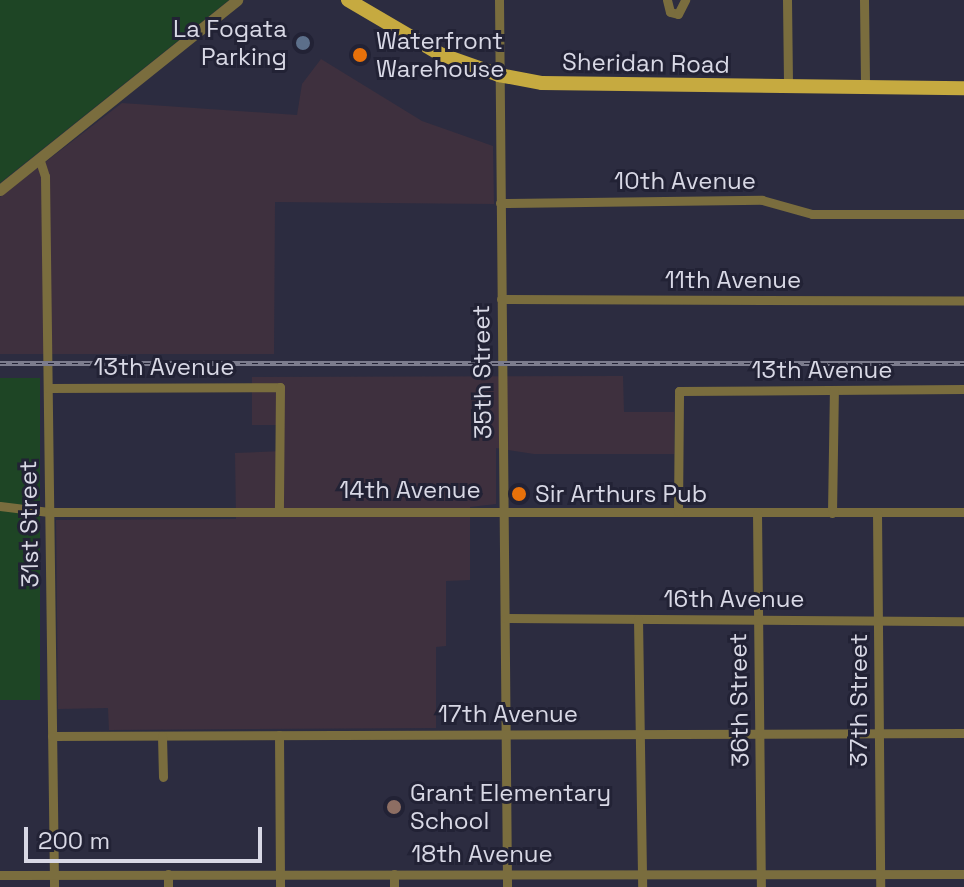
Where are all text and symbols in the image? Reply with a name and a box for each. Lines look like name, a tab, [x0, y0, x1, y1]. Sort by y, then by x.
place label: La Fogata Parking	[173, 15, 287, 71]
place label: Waterfront Warehouse	[376, 27, 504, 83]
marker: La Fogata Parking	[294, 34, 312, 52]
marker: Waterfront Warehouse	[351, 46, 369, 64]
street label: Sheridan Road	[562, 47, 730, 79]
street label: 10th Avenue	[614, 167, 756, 195]
street label: 11th Avenue	[665, 266, 801, 294]
street label: 35th Street	[466, 305, 498, 439]
street label: 13th Avenue	[93, 353, 235, 381]
street label: 13th Avenue	[751, 356, 893, 384]
street label: 31st Street	[13, 460, 45, 588]
street label: 14th Avenue	[339, 476, 481, 504]
place label: Sir Arthurs Pub	[535, 480, 707, 508]
marker: Sir Arthurs Pub	[510, 485, 528, 503]
street label: 16th Avenue	[663, 585, 805, 613]
street label: 36th Street	[723, 633, 755, 767]
street label: 37th Street	[845, 633, 873, 767]
street label: 17th Avenue	[438, 700, 578, 728]
place label: Grant Elementary School	[410, 779, 611, 835]
marker: Grant Elementary School	[385, 798, 403, 816]
scale bar	[28, 811, 266, 861]
text: 200 m	[38, 825, 110, 856]
street label: 18th Avenue	[411, 840, 553, 868]

